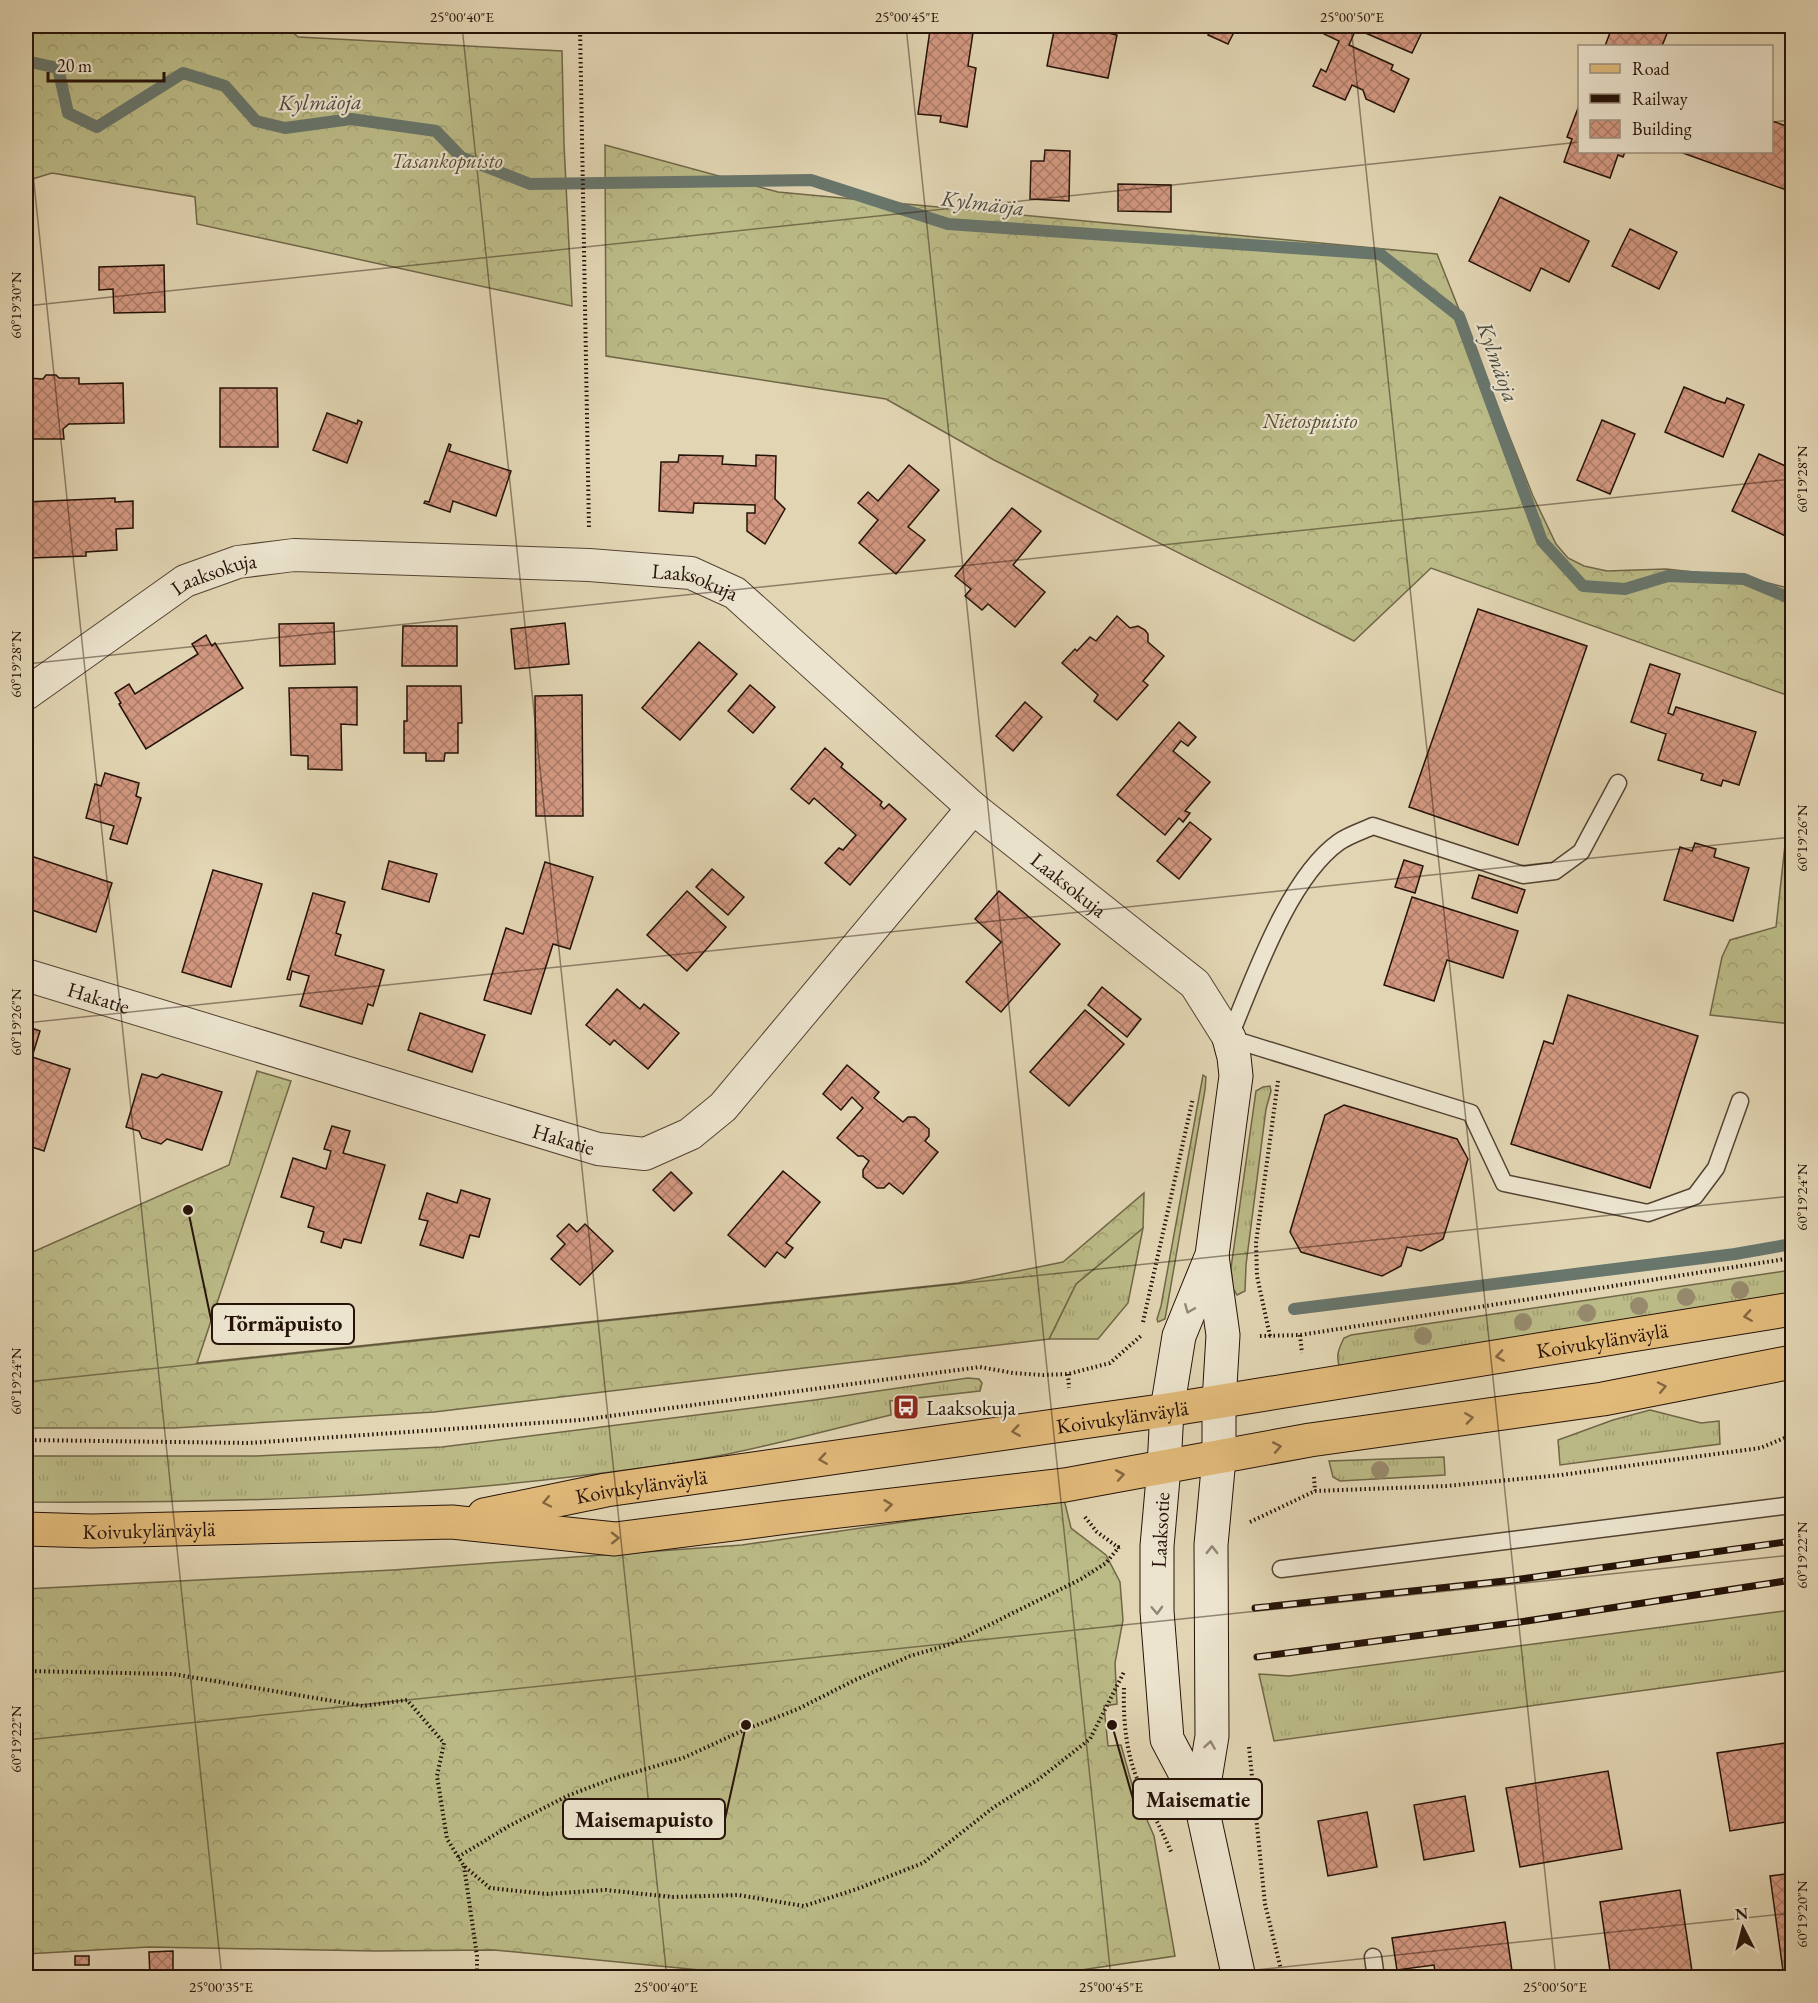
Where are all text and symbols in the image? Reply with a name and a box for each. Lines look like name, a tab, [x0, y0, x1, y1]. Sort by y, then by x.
text: 25°00'40"E	[430, 7, 495, 26]
text: 25°00'45"E	[875, 7, 940, 26]
text: 25°00'50"E	[1320, 7, 1385, 26]
scale bar	[48, 45, 164, 83]
legend	[1578, 45, 1773, 153]
text: 20 m	[57, 54, 92, 77]
text: Road	[1632, 57, 1671, 80]
water label: Kylmäoja	[277, 87, 362, 117]
text: Railway	[1632, 87, 1688, 110]
text: Building	[1632, 117, 1692, 140]
park label: Tasankopuisto	[391, 147, 503, 174]
water label: Kylmäoja	[939, 183, 1026, 222]
text: 60°19'30"N	[6, 271, 25, 339]
water label: Kylmäoja	[1470, 317, 1526, 406]
park label: Nietospuisto	[1261, 407, 1358, 434]
text: 60°19'28"N	[1792, 445, 1811, 513]
street label: Laaksokuja	[165, 546, 259, 601]
street label: Laaksokuja	[651, 556, 743, 607]
text: 60°19'28"N	[6, 630, 25, 698]
text: 60°19'26"N	[1792, 804, 1811, 872]
street label: Laaksokuja	[1026, 846, 1113, 923]
street label: Hakatie	[64, 975, 133, 1019]
text: 60°19'26"N	[6, 988, 25, 1056]
street label: Hakatie	[529, 1116, 598, 1161]
text: 60°19'24"N	[1792, 1163, 1811, 1231]
one-way arrow	[1184, 1302, 1196, 1313]
callout: Törmäpuisto	[212, 1304, 354, 1344]
text: Törmäpuisto	[224, 1309, 342, 1338]
one-way arrow	[1743, 1310, 1752, 1322]
street label: Koivukylänväylä	[1534, 1316, 1671, 1364]
text: 60°19'24"N	[6, 1347, 25, 1415]
one-way arrow	[1496, 1349, 1506, 1362]
one-way arrow	[1657, 1381, 1667, 1394]
bus stop icon: Laaksokuja	[891, 1392, 921, 1422]
street label: Koivukylänväylä	[1055, 1393, 1191, 1439]
place label: Laaksokuja	[926, 1394, 1016, 1421]
one-way arrow	[1465, 1413, 1474, 1425]
one-way arrow	[1011, 1425, 1020, 1437]
one-way arrow	[1271, 1441, 1281, 1454]
one-way arrow	[818, 1452, 827, 1464]
street label: Koivukylänväylä	[573, 1462, 709, 1509]
one-way arrow	[1115, 1469, 1125, 1482]
street label: Laaksotie	[1145, 1491, 1175, 1569]
one-way arrow	[542, 1495, 552, 1508]
one-way arrow	[883, 1499, 892, 1512]
street label: Koivukylänväylä	[82, 1514, 216, 1545]
text: 60°19'22"N	[1792, 1521, 1811, 1589]
one-way arrow	[610, 1532, 619, 1544]
one-way arrow	[1205, 1546, 1218, 1555]
one-way arrow	[1151, 1605, 1164, 1614]
text: 60°19'22"N	[6, 1705, 25, 1773]
one-way arrow	[1203, 1741, 1216, 1751]
callout: Maisematie	[1133, 1779, 1262, 1819]
text: Maisematie	[1146, 1785, 1250, 1814]
callout: Maisemapuisto	[563, 1799, 725, 1839]
text: Maisemapuisto	[575, 1805, 713, 1834]
text: 60°19'20"N	[1792, 1880, 1811, 1948]
north arrow	[1713, 1898, 1773, 1958]
text: N	[1734, 1902, 1749, 1925]
text: 25°00'35"E	[189, 1977, 254, 1996]
text: 25°00'40"E	[634, 1977, 699, 1996]
text: 25°00'45"E	[1079, 1977, 1144, 1996]
text: 25°00'50"E	[1523, 1977, 1588, 1996]

